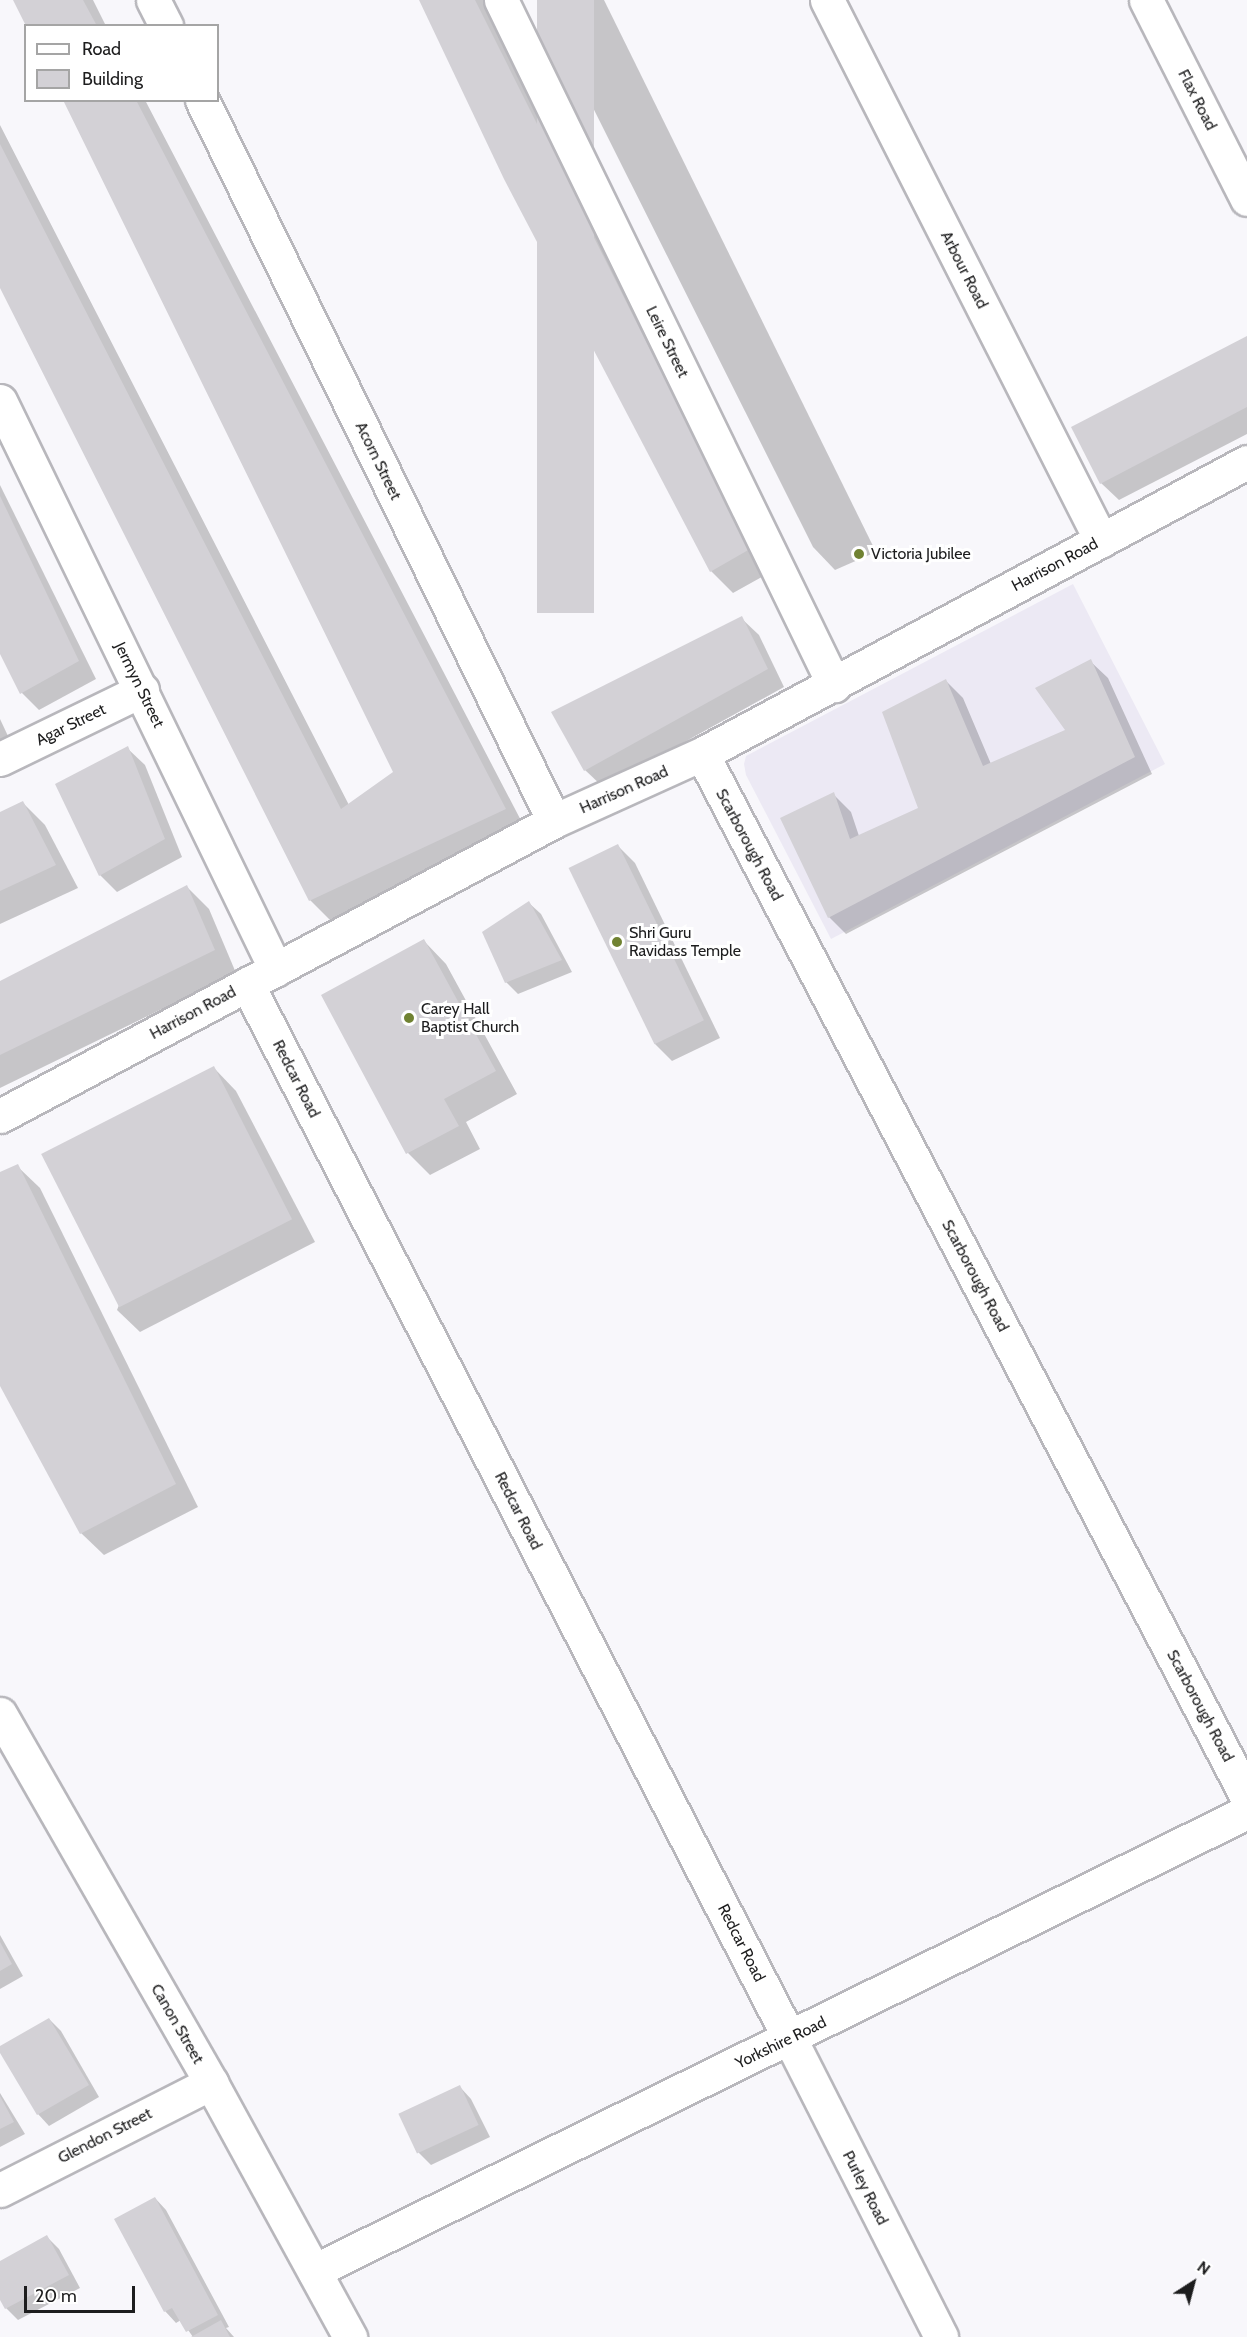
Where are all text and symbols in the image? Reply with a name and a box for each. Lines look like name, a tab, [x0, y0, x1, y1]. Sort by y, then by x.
legend	[24, 24, 219, 102]
text: Road	[82, 38, 121, 60]
street label: Flax Road	[1174, 66, 1220, 134]
text: Building	[82, 68, 143, 90]
street label: Arbour Road	[936, 228, 992, 312]
street label: Leire Street	[641, 303, 693, 381]
street label: Acorn Street	[351, 419, 405, 503]
street label: Harrison Road	[1009, 534, 1101, 596]
place label: Victoria Jubilee	[871, 544, 971, 564]
marker: Victoria Jubilee	[852, 547, 866, 561]
street label: Jermyn Street	[110, 639, 168, 731]
street label: Agar Street	[33, 700, 109, 750]
street label: Harrison Road	[577, 762, 671, 818]
street label: Scarborough Road	[711, 786, 787, 904]
place label: Shri Guru Ravidass Temple	[629, 923, 741, 961]
marker: Shri Guru Ravidass Temple	[610, 935, 624, 949]
street label: Harrison Road	[147, 982, 239, 1044]
place label: Carey Hall Baptist Church	[421, 999, 519, 1037]
marker: Carey Hall Baptist Church	[402, 1011, 416, 1025]
street label: Redcar Road	[268, 1037, 324, 1121]
street label: Scarborough Road	[937, 1217, 1013, 1335]
street label: Redcar Road	[490, 1469, 546, 1553]
street label: Scarborough Road	[1162, 1647, 1238, 1765]
street label: Redcar Road	[713, 1901, 769, 1985]
street label: Canon Street	[146, 1981, 208, 2067]
street label: Yorkshire Road	[732, 2013, 830, 2073]
street label: Glendon Street	[55, 2104, 155, 2168]
street label: Purley Road	[838, 2148, 892, 2228]
north arrow	[1163, 2253, 1223, 2313]
text: N	[1194, 2257, 1214, 2279]
scale bar	[27, 2274, 138, 2312]
text: 20 m	[35, 2285, 77, 2307]

